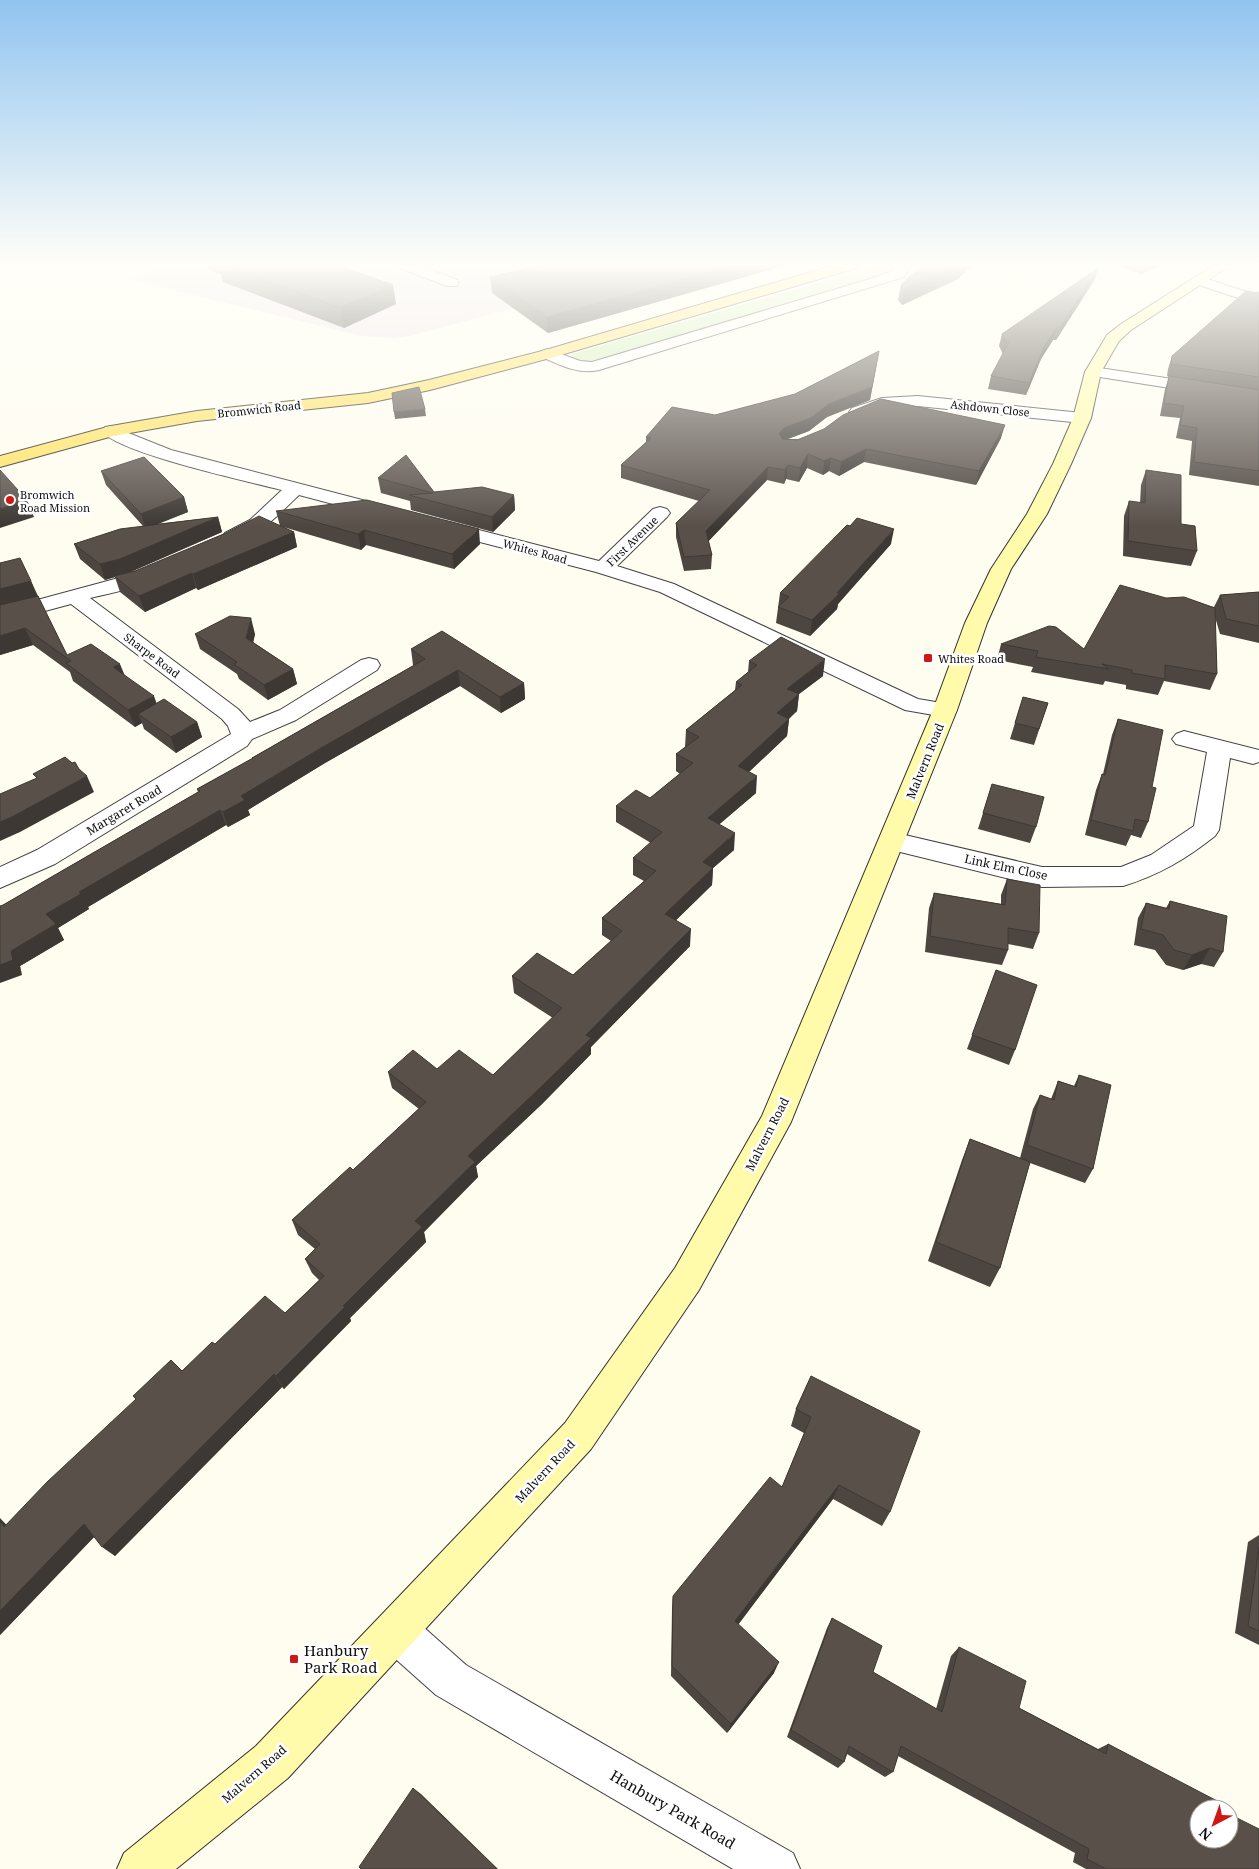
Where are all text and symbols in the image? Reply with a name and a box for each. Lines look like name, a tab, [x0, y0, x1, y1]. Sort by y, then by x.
street label: Ashdown Close	[950, 396, 1030, 420]
street label: Bromwich Road	[217, 397, 302, 421]
place label: Bromwich Road Mission	[20, 487, 90, 515]
marker: Bromwich Road Mission	[4, 494, 16, 506]
street label: First Avenue	[603, 513, 661, 569]
street label: Whites Road	[501, 535, 569, 567]
street label: Sharpe Road	[121, 629, 183, 681]
place label: Whites Road	[938, 651, 1004, 666]
marker: Whites Road	[922, 652, 934, 664]
street label: Malvern Road	[902, 720, 948, 802]
street label: Margaret Road	[83, 780, 165, 839]
street label: Link Elm Close	[963, 850, 1049, 884]
street label: Malvern Road	[741, 1094, 793, 1174]
street label: Malvern Road	[511, 1435, 579, 1506]
place label: Hanbury Park Road	[304, 1640, 377, 1677]
marker: Hanbury Park Road	[288, 1653, 300, 1665]
street label: Malvern Road	[218, 1741, 290, 1807]
street label: Hanbury Park Road	[607, 1765, 739, 1853]
north arrow	[1189, 1799, 1239, 1849]
text: N	[1195, 1823, 1216, 1845]

